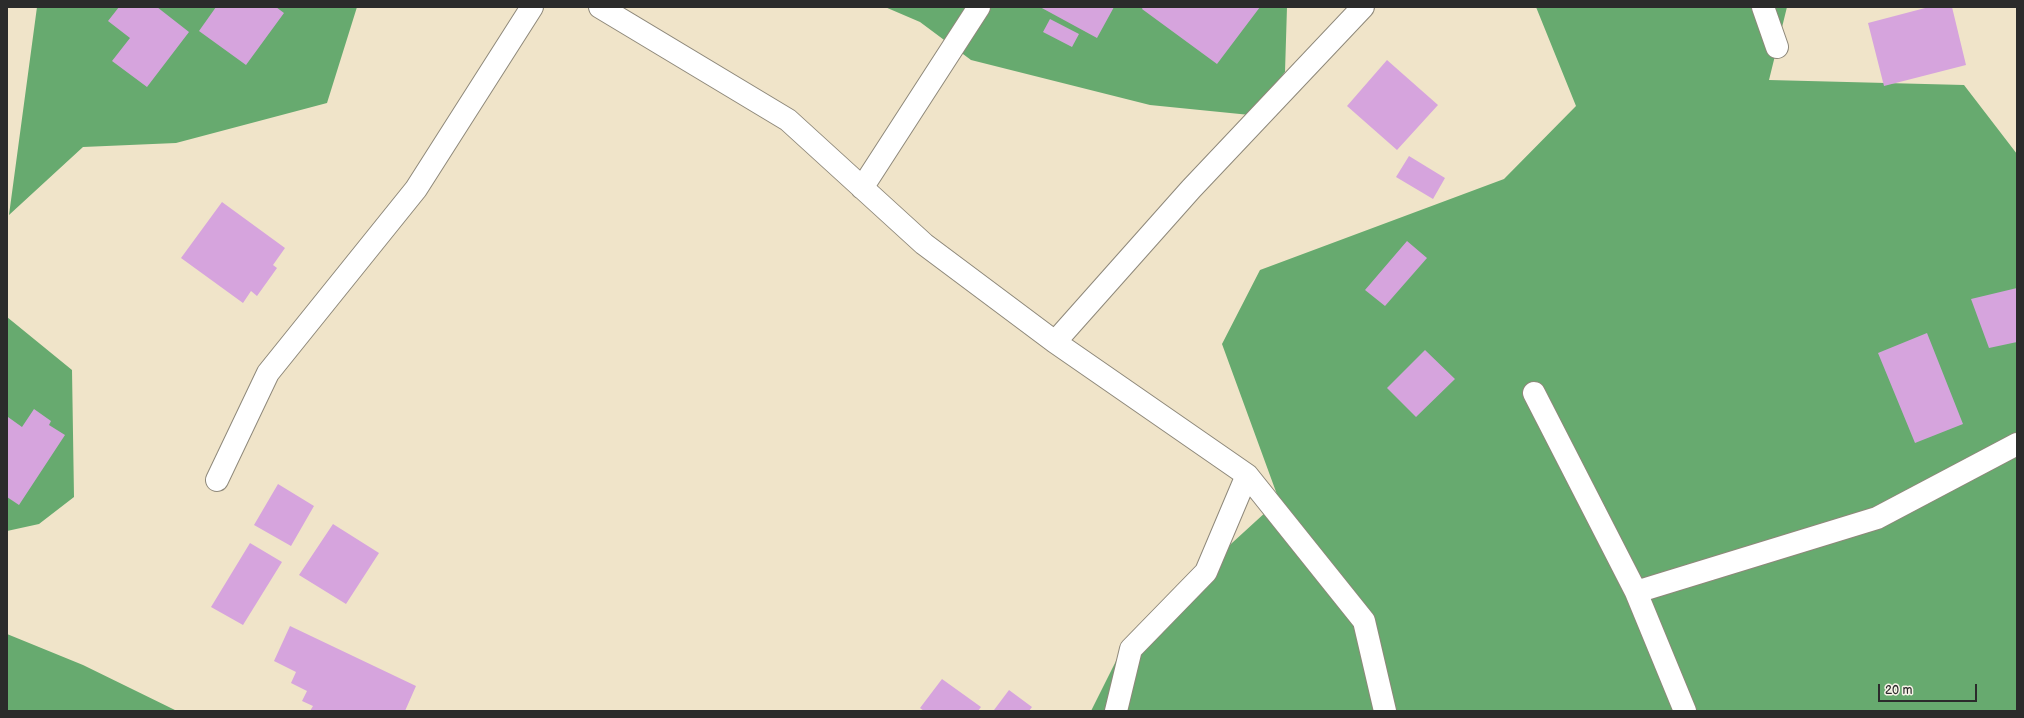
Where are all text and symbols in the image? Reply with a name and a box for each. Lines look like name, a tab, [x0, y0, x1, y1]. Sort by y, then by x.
scale bar	[1880, 676, 1979, 702]
text: 20 m	[1885, 683, 1912, 698]

